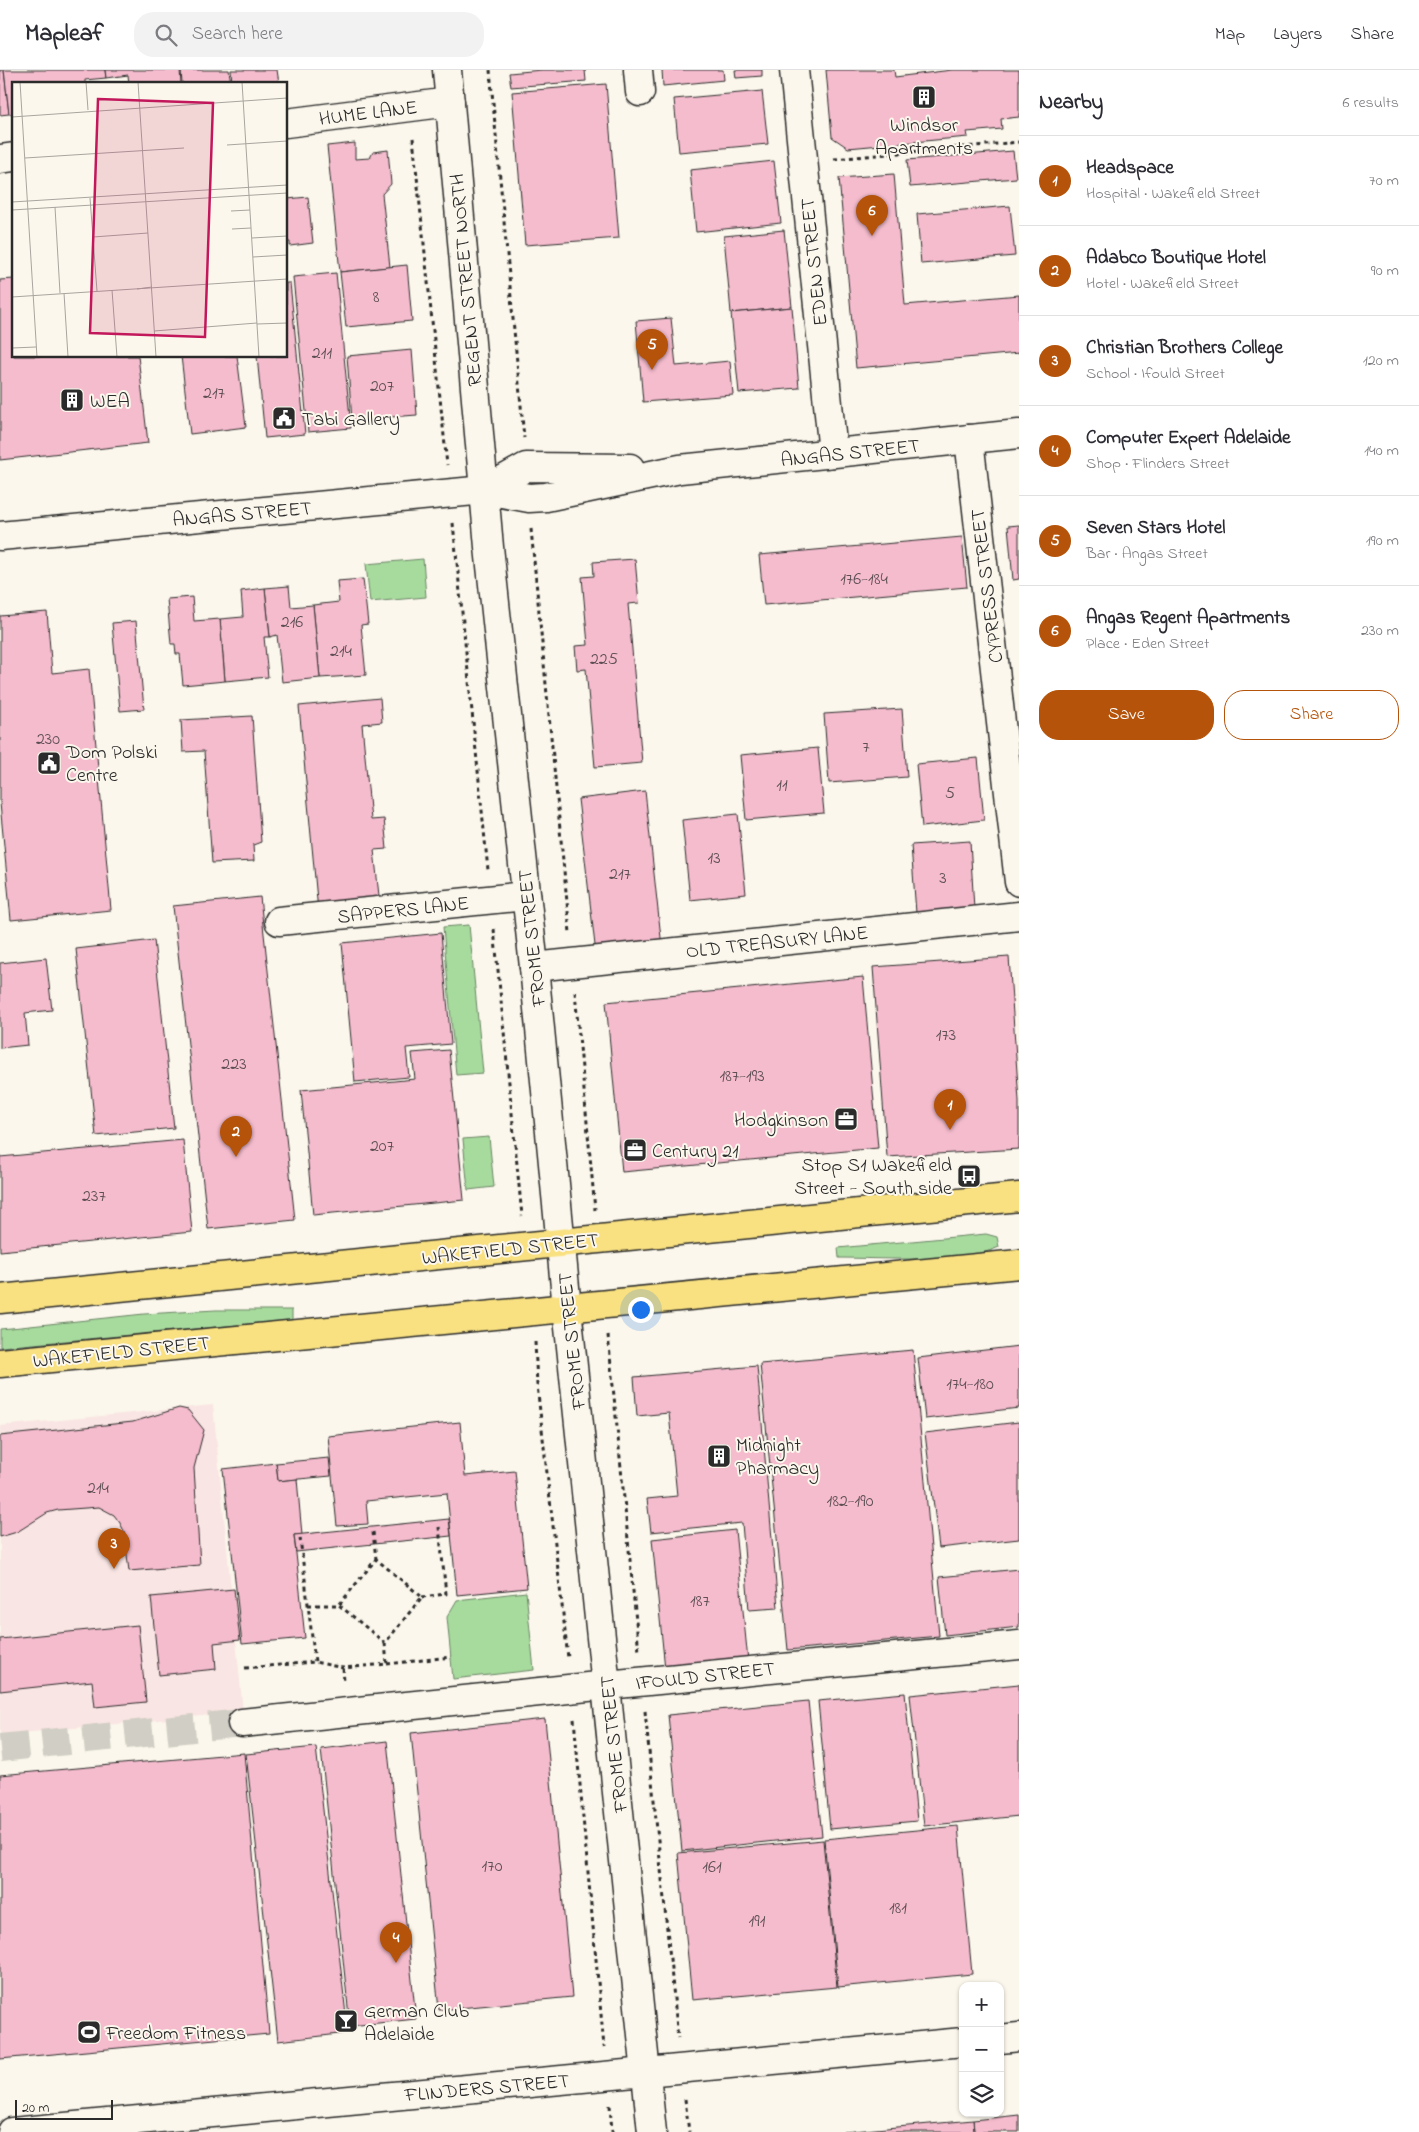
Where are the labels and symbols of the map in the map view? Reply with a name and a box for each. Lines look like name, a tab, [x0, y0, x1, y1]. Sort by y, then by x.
inset map	[12, 82, 288, 358]
building icon: Windsor Apartments	[911, 84, 937, 110]
street label: HUME LANE	[317, 94, 419, 135]
place label: Windsor Apartments	[875, 112, 973, 164]
street label: REGENT STREET NORTH	[444, 172, 491, 387]
pin: 6	[856, 195, 888, 236]
street label: EDEN STREET	[794, 196, 837, 327]
house number: 8	[373, 285, 380, 311]
pin: 5	[636, 329, 668, 370]
house number: 211	[312, 341, 332, 367]
house number: 207	[370, 374, 395, 400]
house number: 217	[203, 381, 226, 407]
building icon: WEA	[59, 387, 85, 413]
place label: WEA	[90, 388, 130, 417]
public building icon: Tabi Gallery	[271, 405, 297, 431]
place label: Tabi Gallery	[302, 406, 400, 435]
street label: ANGAS STREET	[779, 433, 921, 476]
street label: ANGAS STREET	[171, 495, 313, 536]
street label: CYPRESS STREET	[965, 507, 1012, 665]
house number: 176-184	[840, 567, 888, 593]
house number: 216	[281, 610, 303, 636]
house number: 214	[330, 639, 353, 665]
house number: 225	[590, 647, 618, 673]
house number: 230	[36, 727, 60, 753]
house number: 7	[862, 735, 870, 761]
place label: Dom Polski Centre	[65, 739, 158, 791]
public building icon: Dom Polski Centre	[36, 750, 62, 776]
house number: 11	[776, 773, 788, 799]
house number: 5	[945, 781, 955, 807]
house number: 13	[707, 846, 721, 872]
house number: 217	[609, 862, 632, 888]
house number: 3	[939, 866, 947, 892]
street label: FROME STREET	[512, 868, 555, 1009]
street label: SAPPERS LANE	[336, 890, 471, 933]
street label: OLD TREASURY LANE	[685, 919, 870, 967]
house number: 173	[936, 1023, 956, 1049]
house number: 223	[221, 1052, 247, 1078]
house number: 187-193	[719, 1064, 765, 1090]
pin: 1	[934, 1089, 966, 1130]
office icon: Hodgkinson	[833, 1106, 859, 1132]
place label: Hodgkinson	[734, 1107, 828, 1137]
pin: 2	[220, 1116, 252, 1157]
house number: 207	[370, 1134, 395, 1160]
office icon: Century 21	[622, 1137, 648, 1163]
place label: Century 21	[652, 1138, 739, 1167]
place label: Stop S1 Wakefield Street - South side	[794, 1152, 952, 1204]
bus stop icon: Stop S1 Wakefield Street - South side	[956, 1163, 982, 1189]
house number: 237	[82, 1184, 106, 1210]
street label: WAKEFIELD STREET	[420, 1227, 600, 1274]
street label: FROME STREET	[552, 1271, 595, 1412]
your location	[628, 1297, 654, 1323]
street label: WAKEFIELD STREET	[31, 1330, 211, 1377]
house number: 174-180	[946, 1372, 994, 1398]
place label: Midnight Pharmacy	[736, 1432, 819, 1484]
building icon: Midnight Pharmacy	[706, 1443, 732, 1469]
house number: 214	[87, 1476, 110, 1502]
house number: 182-190	[826, 1489, 874, 1515]
pin: 3	[98, 1528, 130, 1569]
house number: 187	[690, 1589, 711, 1615]
street label: IFOULD STREET	[634, 1656, 776, 1699]
street label: FROME STREET	[594, 1674, 637, 1815]
house number: 170	[482, 1854, 503, 1880]
house number: 161	[702, 1855, 722, 1881]
house number: 181	[889, 1896, 907, 1922]
house number: 191	[749, 1909, 766, 1935]
pin: 4	[380, 1922, 412, 1963]
place label: German Club Adelaide	[364, 1998, 470, 2050]
bar icon: German Club Adelaide	[333, 2008, 359, 2034]
sports icon: Freedom Fitness	[76, 2019, 102, 2045]
place label: Freedom Fitness	[105, 2020, 246, 2049]
street label: FLINDERS STREET	[403, 2068, 571, 2111]
scale bar	[15, 2097, 112, 2120]

